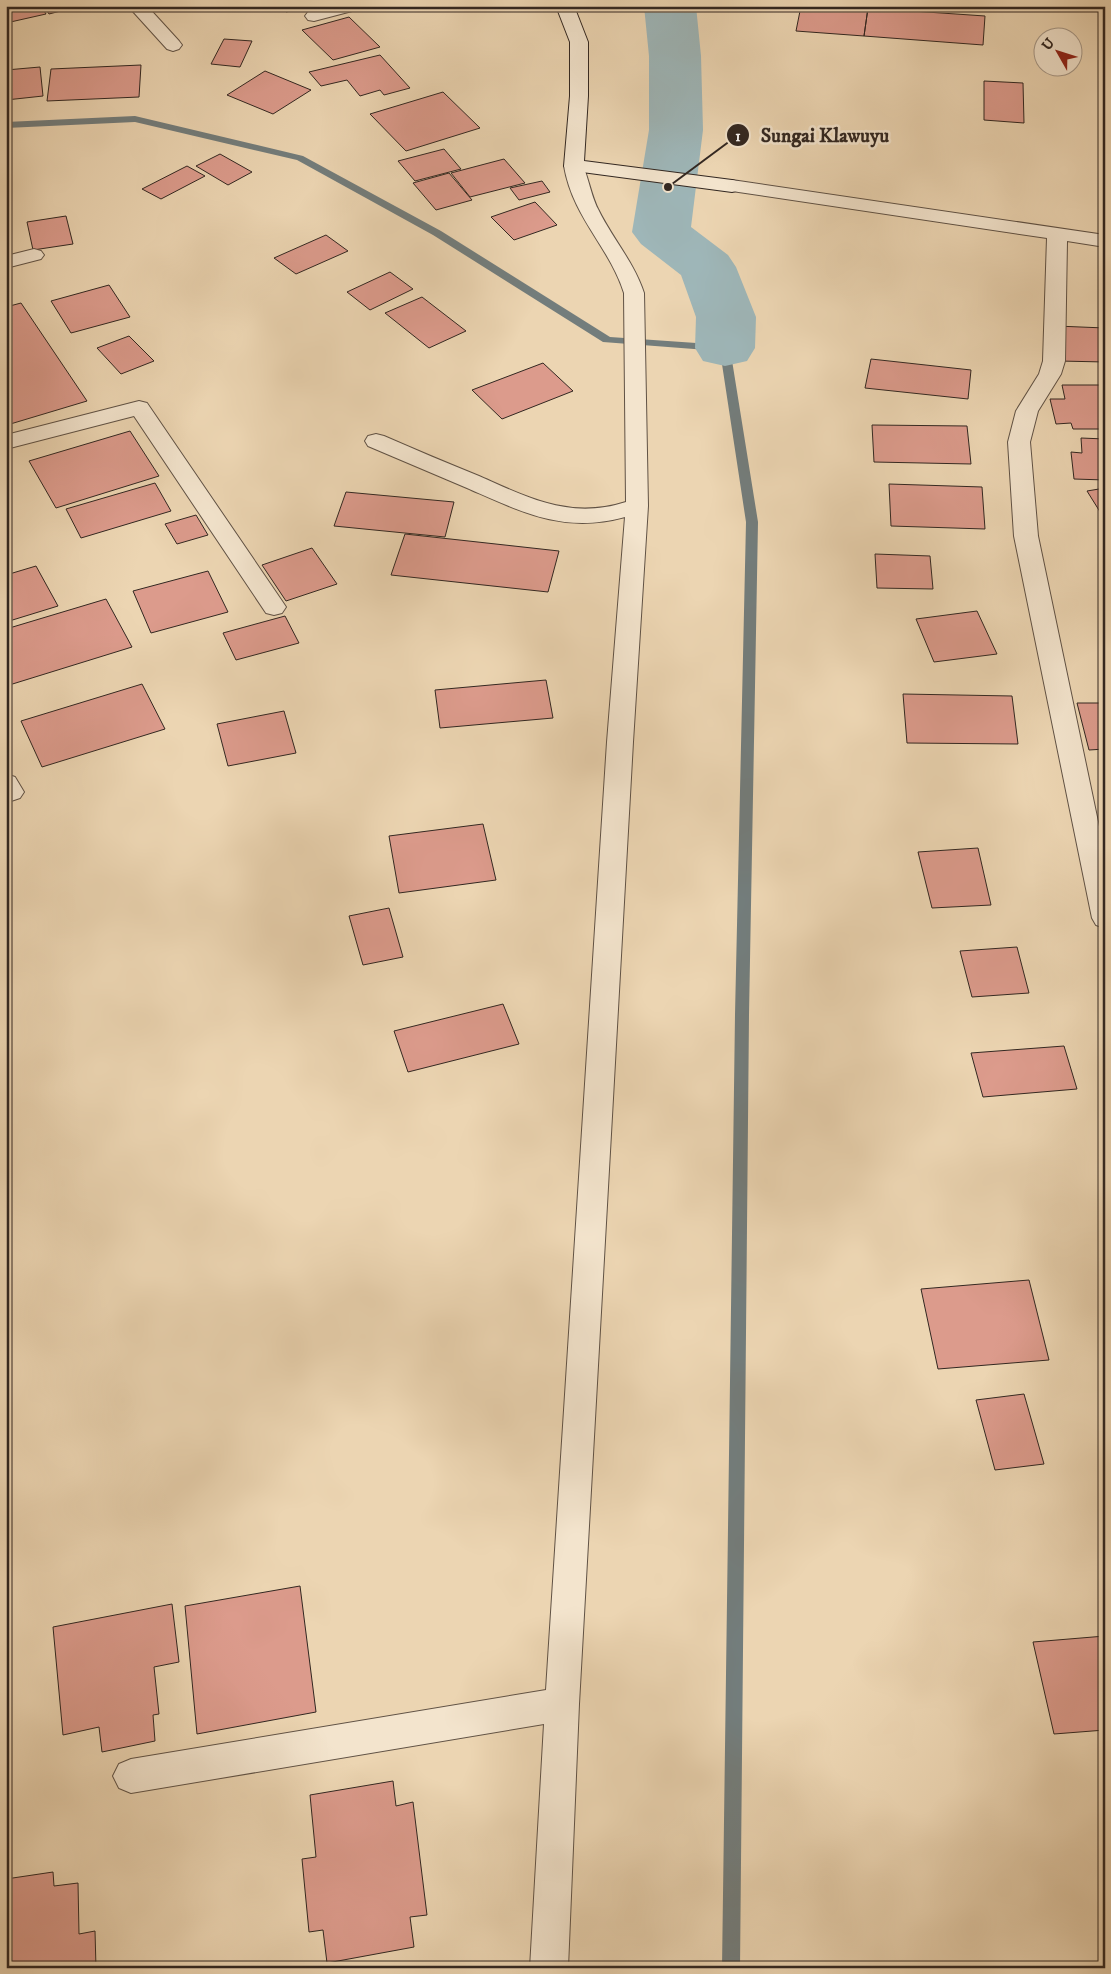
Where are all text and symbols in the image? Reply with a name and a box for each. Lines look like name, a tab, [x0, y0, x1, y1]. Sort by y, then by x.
north arrow	[1034, 28, 1084, 78]
text: U	[1038, 34, 1059, 54]
callout: Sungai Klawuyu	[726, 118, 899, 153]
text: Sungai Klawuyu	[761, 124, 890, 149]
text: 1	[735, 127, 741, 146]

